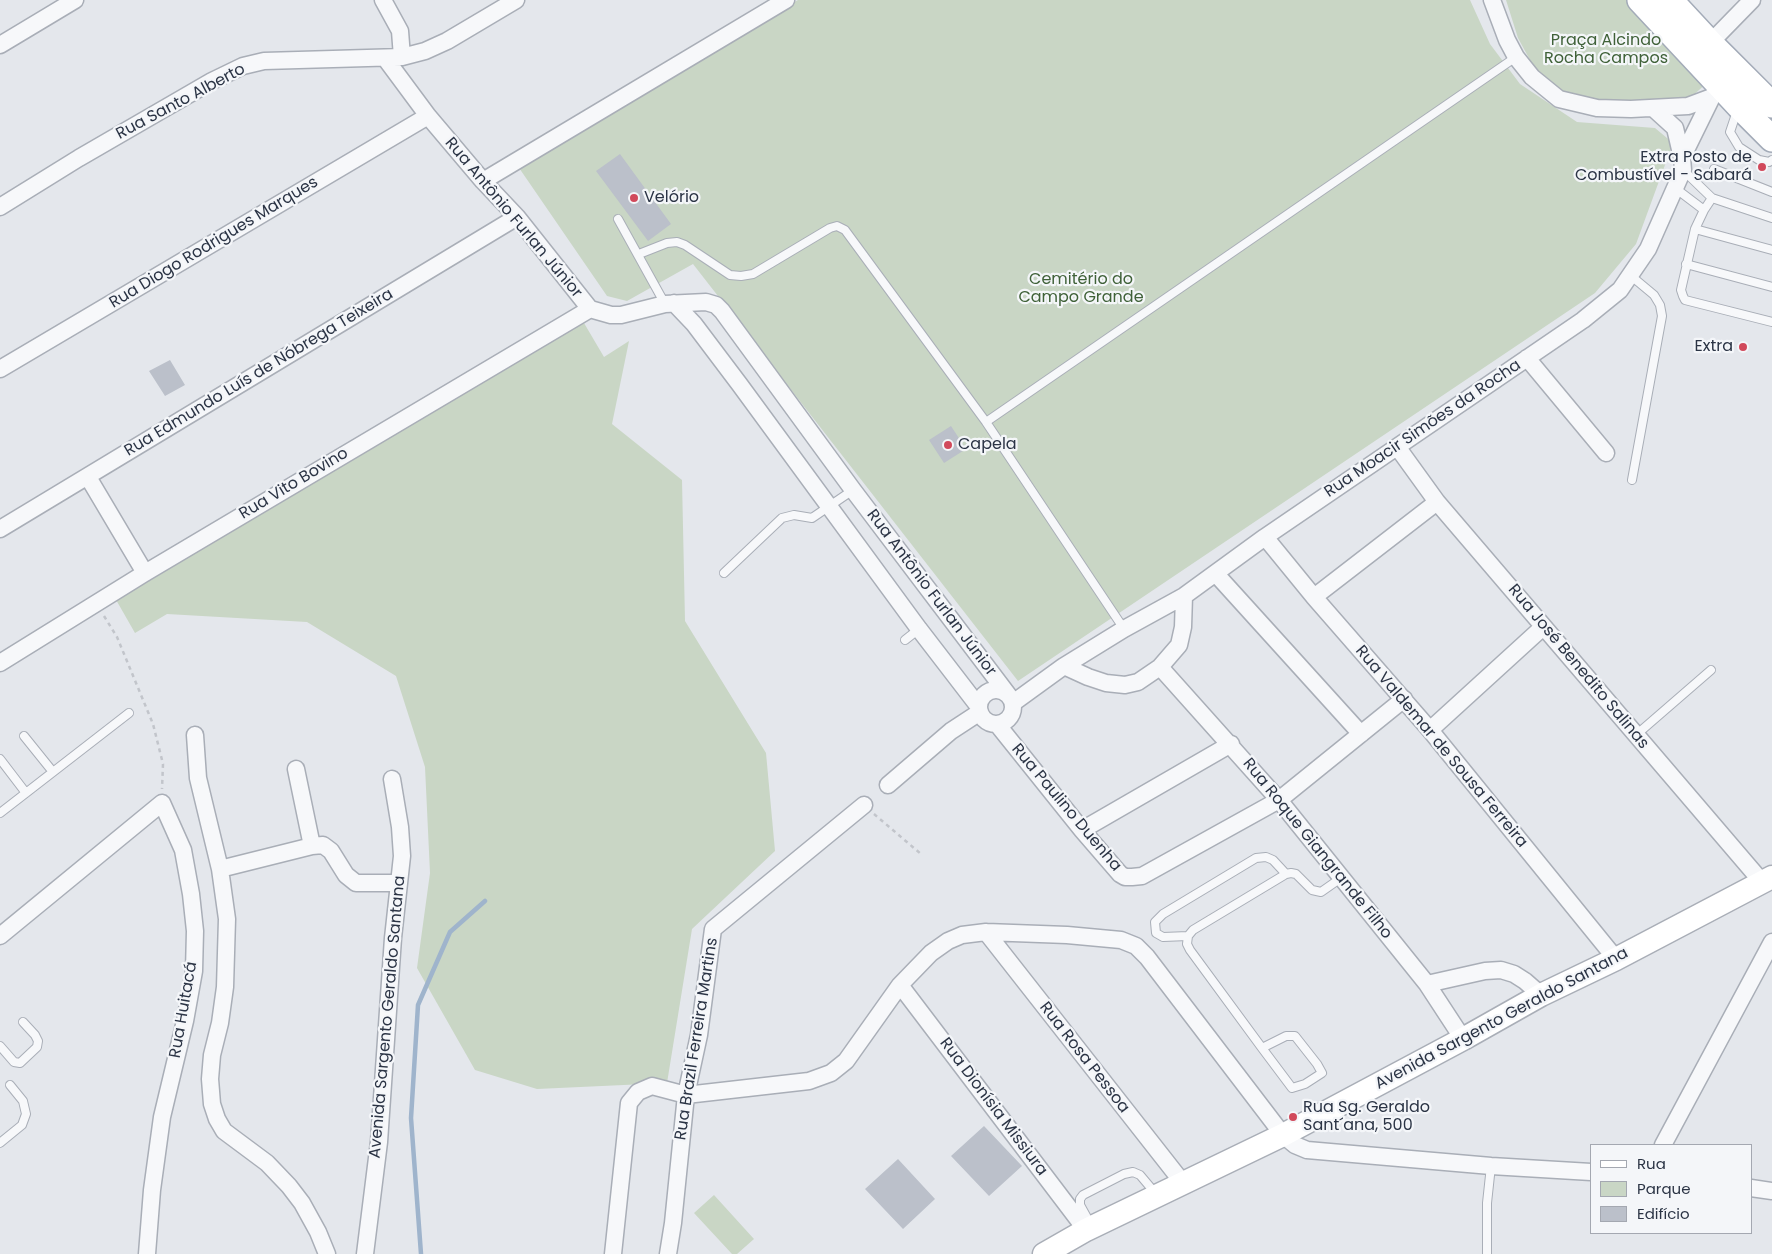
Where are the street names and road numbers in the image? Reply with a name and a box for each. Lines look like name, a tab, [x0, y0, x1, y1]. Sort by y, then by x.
street label: Rua Santo Alberto	[113, 60, 249, 144]
street label: Rua Antônio Furlan Júnior	[440, 134, 586, 302]
street label: Rua Diogo Rodrigues Marques	[106, 173, 322, 313]
street label: Rua Edmundo Luís de Nóbrega Teixeira	[121, 285, 397, 461]
street label: Rua Moacir Simões da Rocha	[1321, 356, 1525, 502]
street label: Rua Vito Bovino	[236, 444, 352, 524]
street label: Rua Antônio Furlan Júnior	[862, 506, 1000, 680]
street label: Rua José Benedito Salinas	[1504, 581, 1652, 753]
street label: Rua Valdemar de Sousa Ferreira	[1351, 642, 1531, 852]
street label: Rua Paulino Duenha	[1007, 740, 1125, 876]
street label: Rua Roque Giangrande Filho	[1238, 755, 1396, 943]
street label: Avenida Sargento Geraldo Santana	[366, 875, 410, 1159]
street label: Rua Brazil Ferreira Martins	[671, 936, 723, 1142]
street label: Avenida Sargento Geraldo Santana	[1372, 944, 1632, 1094]
street label: Rua Huitacá	[166, 960, 202, 1060]
street label: Rua Rosa Pessoa	[1035, 999, 1133, 1117]
street label: Rua Dionísia Missiura	[935, 1034, 1051, 1180]

